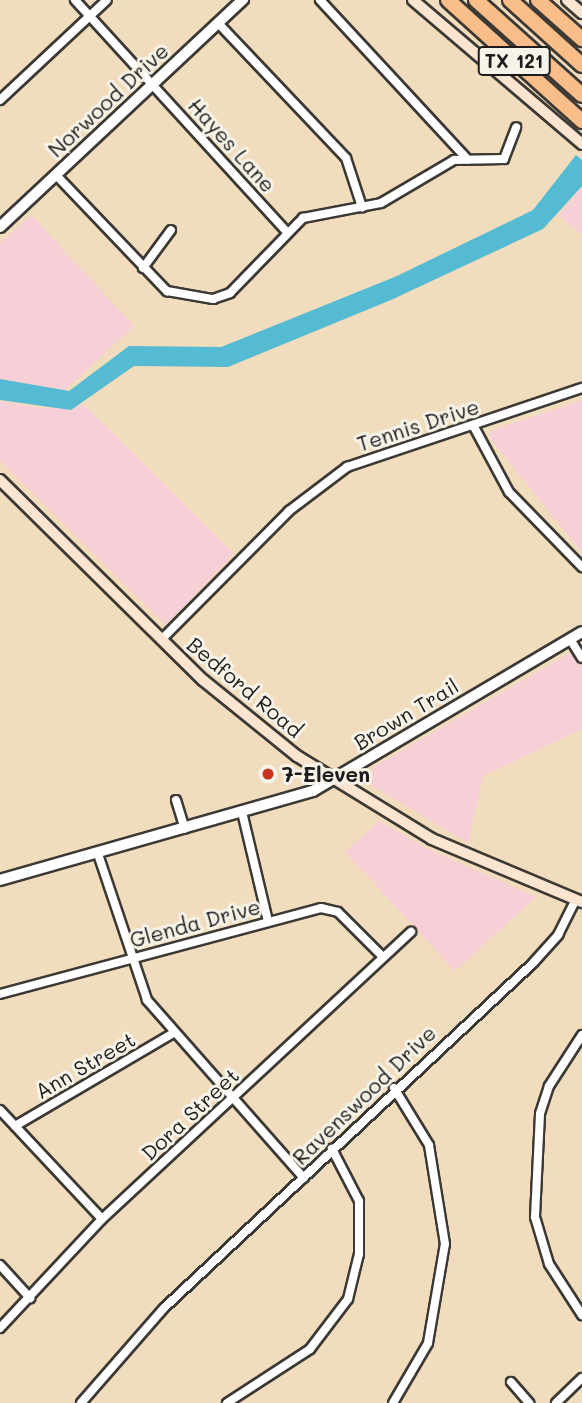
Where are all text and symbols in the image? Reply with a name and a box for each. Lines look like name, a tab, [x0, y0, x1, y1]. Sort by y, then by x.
street label: Norwood Drive	[43, 38, 173, 162]
road number: TX 121	[477, 45, 551, 76]
street label: Hayes Lane	[183, 93, 281, 197]
street label: Tennis Drive	[354, 393, 482, 457]
street label: Bedford Road	[182, 631, 308, 743]
street label: Brown Trail	[349, 673, 463, 755]
place label: 7-Eleven	[282, 761, 370, 787]
marker: 7-Eleven	[260, 766, 276, 782]
street label: Glenda Drive	[127, 893, 263, 953]
street label: Ravenswood Drive	[287, 1020, 441, 1170]
street label: Ann Street	[30, 1026, 140, 1104]
street label: Dora Street	[136, 1062, 244, 1166]

